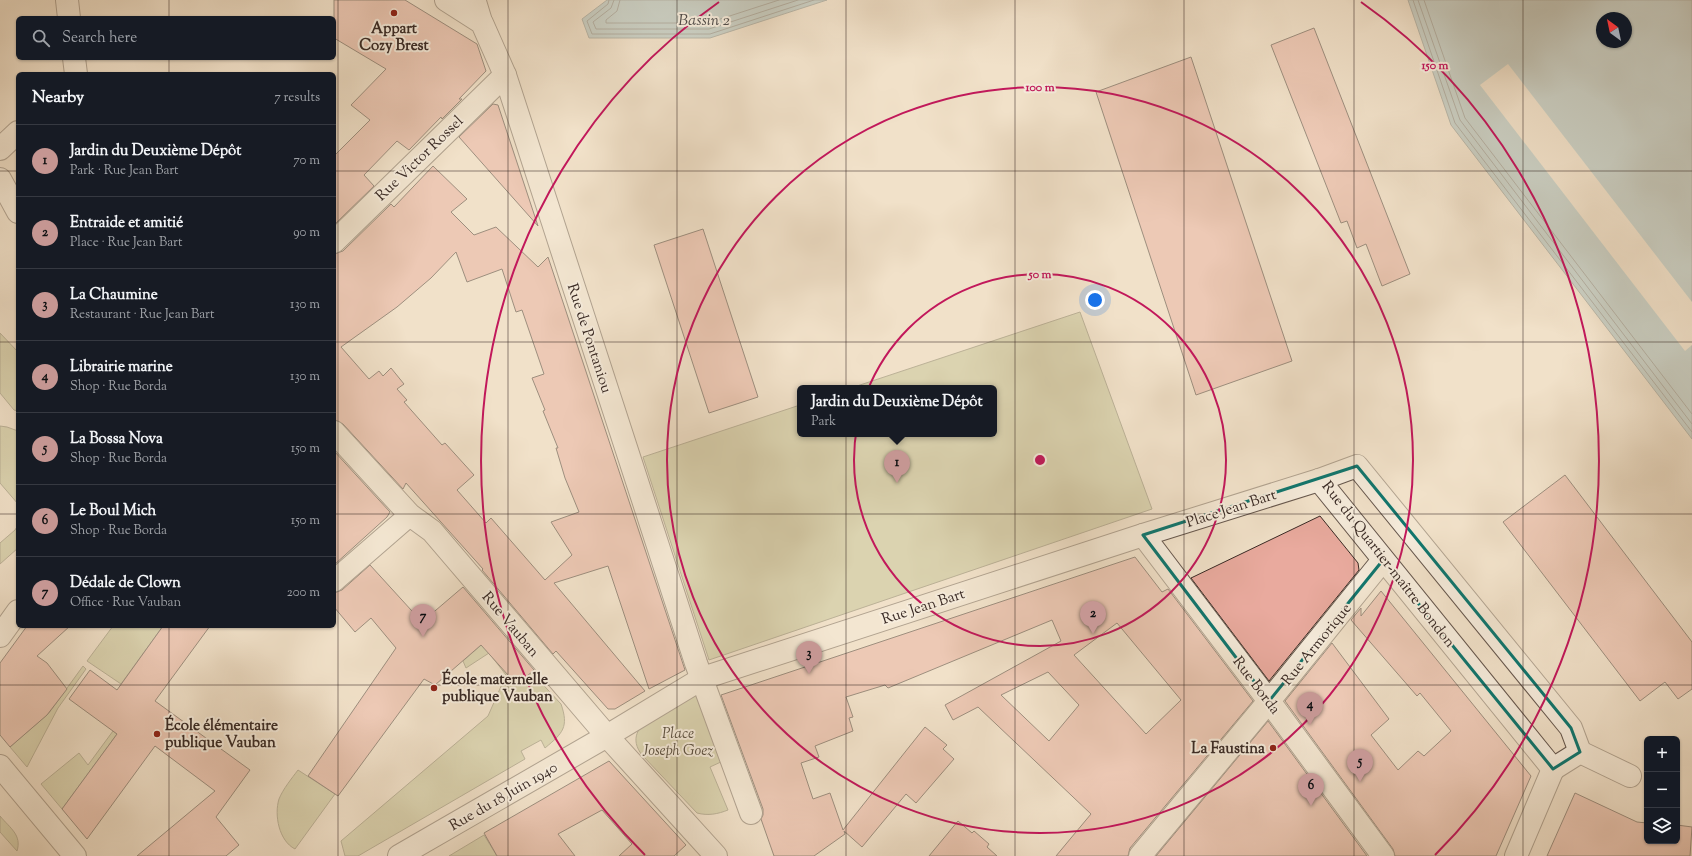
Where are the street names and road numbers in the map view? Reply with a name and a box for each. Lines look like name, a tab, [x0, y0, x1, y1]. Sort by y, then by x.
street label: Rue Victor Rossel	[371, 112, 469, 207]
street label: Rue de Pontaniou	[561, 281, 616, 396]
street label: Rue du Quartier-maître Bondon	[1316, 477, 1460, 653]
street label: Place Jean Bart	[1184, 485, 1279, 534]
street label: Rue Jean Bart	[879, 584, 968, 631]
street label: Rue Vauban	[476, 588, 544, 662]
street label: Rue Armorique	[1277, 599, 1357, 691]
street label: Rue Borda	[1227, 652, 1285, 719]
street label: Rue du 18 Juin 1940	[446, 758, 562, 837]

